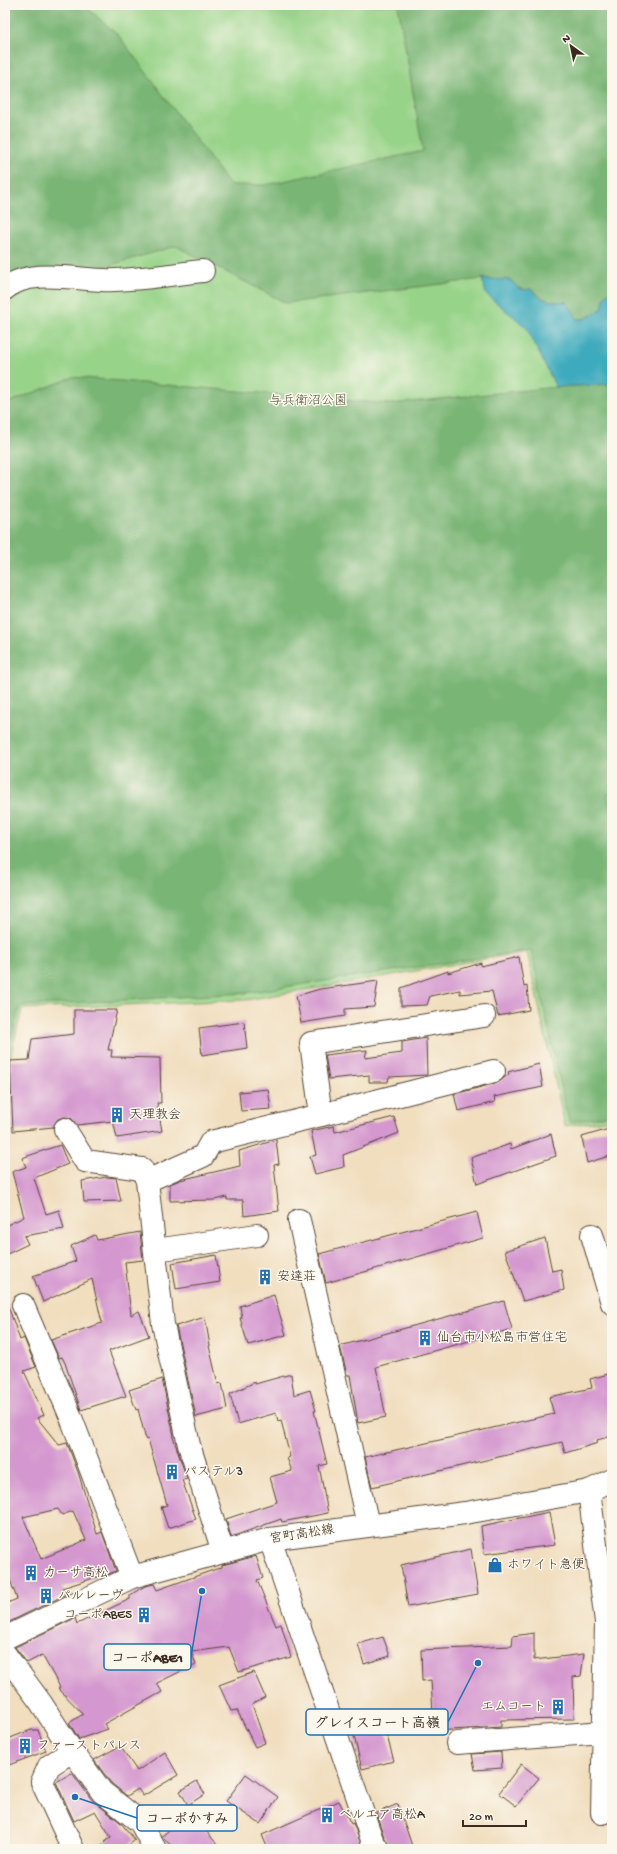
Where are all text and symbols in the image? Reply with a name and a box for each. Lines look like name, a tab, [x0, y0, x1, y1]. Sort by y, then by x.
north arrow	[551, 26, 591, 66]
text: N	[560, 32, 573, 46]
park label: 与兵衛沼公園	[269, 393, 347, 409]
building icon: 天理教会	[108, 1106, 126, 1124]
place label: 天理教会	[129, 1108, 181, 1123]
building icon: 安達荘	[256, 1268, 274, 1286]
place label: 安達荘	[277, 1270, 316, 1285]
building icon: 仙台市小松島市営住宅	[416, 1329, 434, 1347]
place label: 仙台市小松島市営住宅	[437, 1330, 567, 1346]
building icon: パステル3	[163, 1463, 181, 1481]
place label: パステル3	[184, 1465, 243, 1480]
street label: 宮町高松線	[269, 1522, 336, 1547]
shop icon: ホワイト急便	[486, 1556, 504, 1574]
place label: ホワイト急便	[507, 1558, 585, 1573]
building icon: カーサ高松	[22, 1564, 40, 1582]
place label: カーサ高松	[43, 1566, 109, 1581]
building icon: パルレーヴ	[37, 1587, 55, 1605]
place label: パルレーヴ	[58, 1589, 124, 1604]
building icon: コーポABE5	[135, 1606, 153, 1624]
place label: コーポABE5	[64, 1608, 132, 1623]
callout: コーポABE1	[104, 1644, 191, 1670]
text: コーポABE1	[111, 1651, 183, 1668]
building icon: エムコート	[549, 1698, 567, 1716]
place label: エムコート	[481, 1700, 546, 1715]
callout: グレイスコート高嶺	[306, 1709, 448, 1735]
text: グレイスコート高嶺	[314, 1715, 440, 1733]
building icon: ファーストパレス	[16, 1737, 34, 1755]
place label: ファーストパレス	[37, 1739, 141, 1754]
scale bar	[463, 1802, 526, 1828]
callout: コーポかすみ	[137, 1805, 237, 1831]
building icon: ベルエア高松A	[318, 1806, 336, 1824]
place label: ベルエア高松A	[339, 1808, 426, 1823]
text: 20 m	[469, 1811, 494, 1825]
text: コーポかすみ	[146, 1812, 228, 1829]

